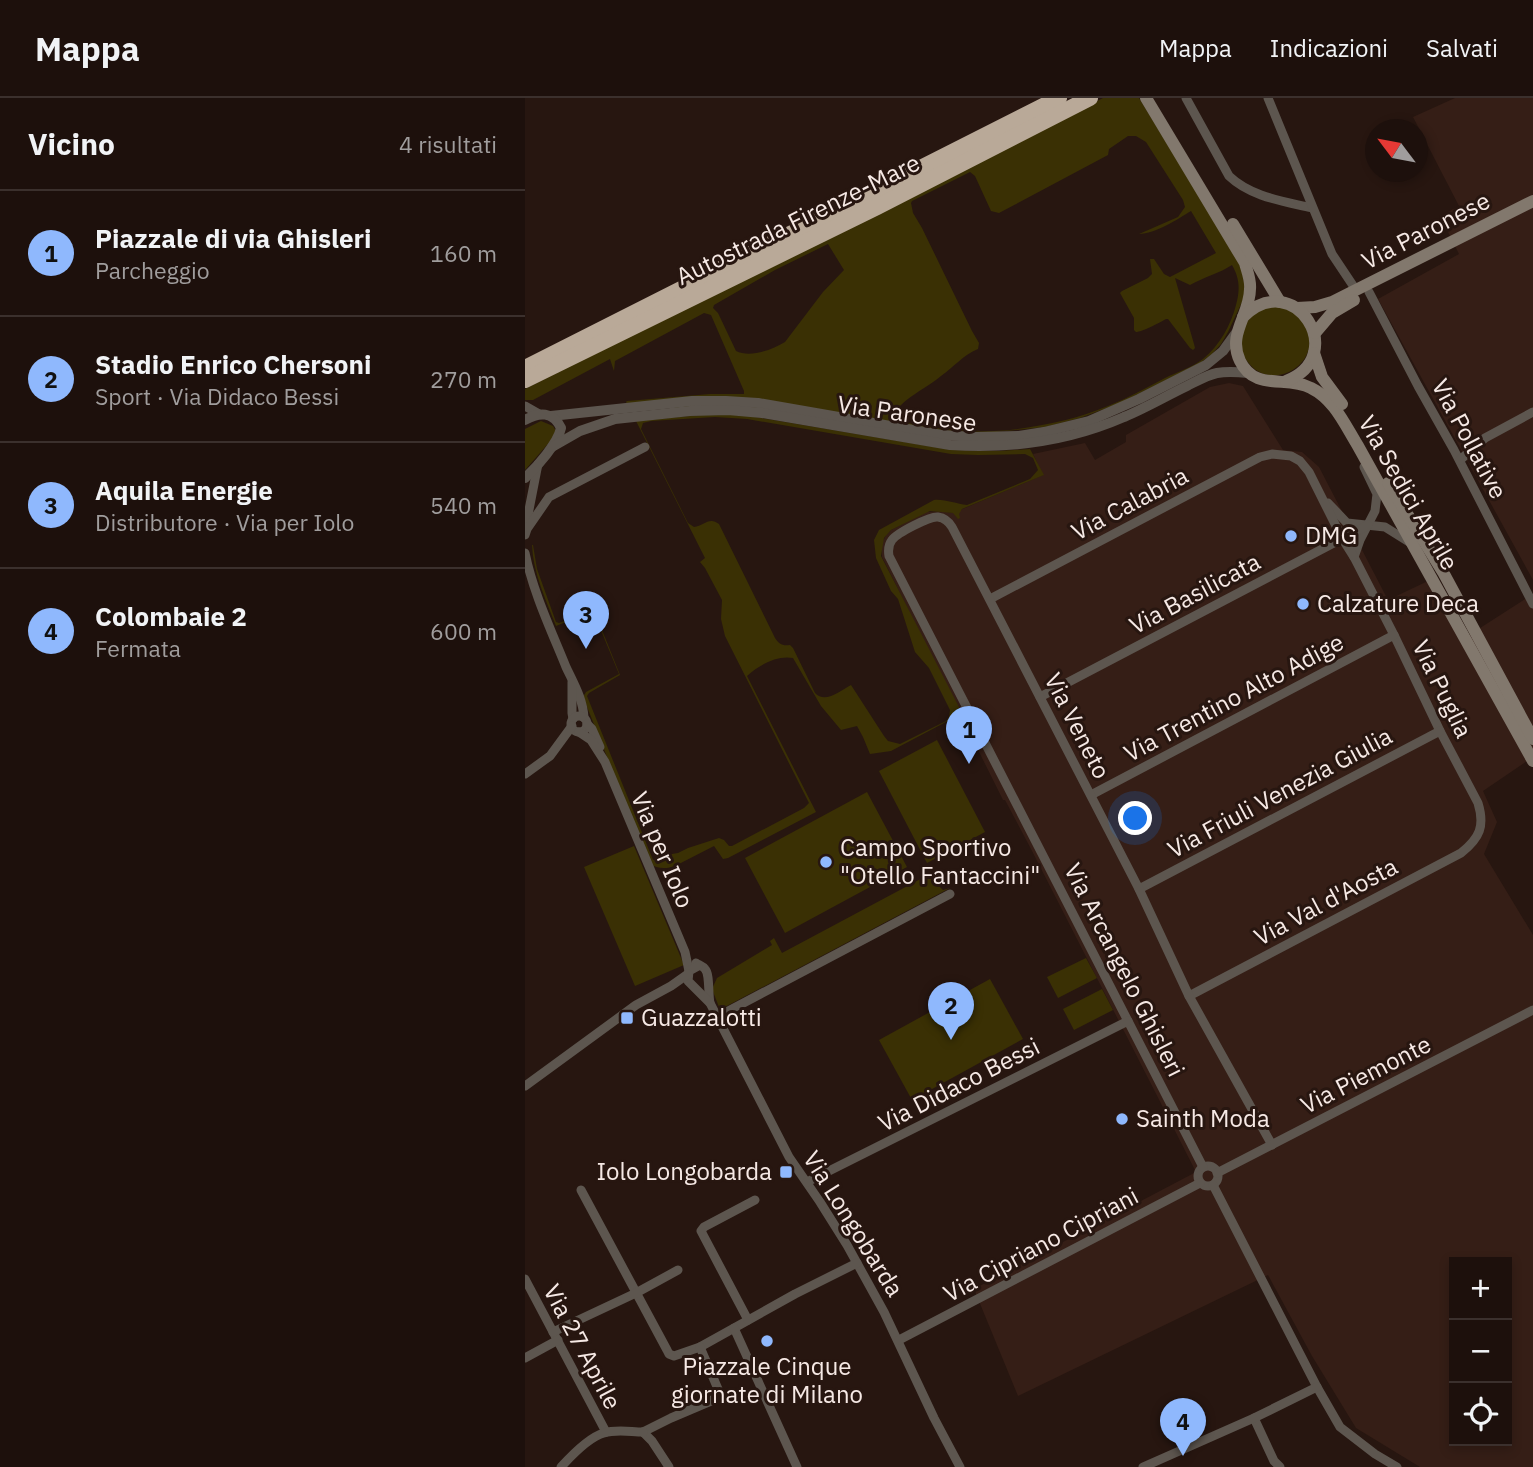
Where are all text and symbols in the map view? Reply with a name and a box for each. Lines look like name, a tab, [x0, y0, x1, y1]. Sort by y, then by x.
text: Mappa	[35, 27, 140, 70]
text: Mappa	[1159, 32, 1232, 64]
text: Indicazioni	[1270, 32, 1388, 64]
text: Salvati	[1426, 32, 1498, 64]
north arrow	[1365, 119, 1428, 182]
text: Vicino	[28, 124, 115, 163]
text: 4 risultati	[399, 129, 497, 159]
street label: Autostrada Firenze-Mare	[670, 146, 925, 292]
street label: Via Paronese	[1356, 184, 1495, 276]
text: Piazzale di via Ghisleri	[95, 221, 372, 255]
text: 1	[44, 238, 58, 268]
text: 160 m	[430, 238, 497, 268]
text: Parcheggio	[95, 255, 210, 285]
text: Stadio Enrico Chersoni	[95, 347, 371, 381]
text: 2	[44, 364, 58, 394]
text: 270 m	[430, 364, 497, 394]
street label: Via Pollative	[1425, 373, 1515, 504]
text: Sport · Via Didaco Bessi	[95, 381, 339, 411]
street label: Via Paronese	[836, 387, 979, 439]
street label: Via Sedici Aprile	[1352, 409, 1466, 576]
street label: Via Calabria	[1066, 459, 1194, 547]
text: Aquila Energie	[95, 473, 273, 507]
text: 3	[44, 490, 58, 520]
text: 540 m	[430, 490, 497, 520]
text: Distributore · Via per Iolo	[95, 507, 354, 537]
place label: DMG	[1305, 519, 1357, 551]
marker: DMG	[1283, 528, 1299, 544]
street label: Via Basilicata	[1123, 545, 1266, 641]
place label: Calzature Deca	[1317, 587, 1479, 619]
pin: 3	[563, 591, 609, 649]
marker: Calzature Deca	[1295, 596, 1311, 612]
text: Colombaie 2	[95, 599, 247, 633]
text: 4	[44, 616, 58, 646]
text: 600 m	[430, 616, 497, 646]
street label: Via Trentino Alto Adige	[1118, 626, 1349, 769]
text: Fermata	[95, 633, 181, 663]
street label: Via Puglia	[1405, 634, 1480, 743]
street label: Via Veneto	[1038, 667, 1118, 784]
pin: 1	[946, 706, 992, 764]
street label: Via Friuli Venezia Giulia	[1162, 719, 1397, 865]
street label: Via per Iolo	[624, 786, 702, 913]
your location	[1118, 801, 1152, 835]
place label: Campo Sportivo "Otello Fantaccini"	[840, 831, 1040, 891]
street label: Via Val d'Aosta	[1248, 850, 1403, 952]
marker: Campo Sportivo "Otello Fantaccini"	[818, 854, 834, 870]
street label: Via Arcangelo Ghisleri	[1057, 857, 1193, 1082]
pin: 2	[928, 982, 974, 1040]
place label: Guazzalotti	[641, 1001, 762, 1033]
marker: Guazzalotti	[619, 1010, 635, 1026]
street label: Via Piemonte	[1295, 1028, 1436, 1121]
street label: Via Didaco Bessi	[872, 1030, 1045, 1139]
place label: Sainth Moda	[1136, 1102, 1270, 1134]
marker: Sainth Moda	[1114, 1111, 1130, 1127]
street label: Via Longobarda	[796, 1145, 912, 1303]
place label: Iolo Longobarda	[596, 1155, 772, 1187]
marker: Iolo Longobarda	[778, 1164, 794, 1180]
street label: Via Cipriano Cipriani	[938, 1179, 1144, 1309]
map controls	[1449, 1257, 1512, 1446]
button: +	[1449, 1257, 1512, 1320]
street label: Via 27 Aprile	[537, 1278, 629, 1415]
button: −	[1449, 1320, 1512, 1383]
marker: Piazzale Cinque giornate di Milano	[759, 1333, 775, 1349]
place label: Piazzale Cinque giornate di Milano	[671, 1350, 863, 1410]
button: locate	[1449, 1383, 1512, 1446]
pin: 4	[1160, 1398, 1206, 1456]

